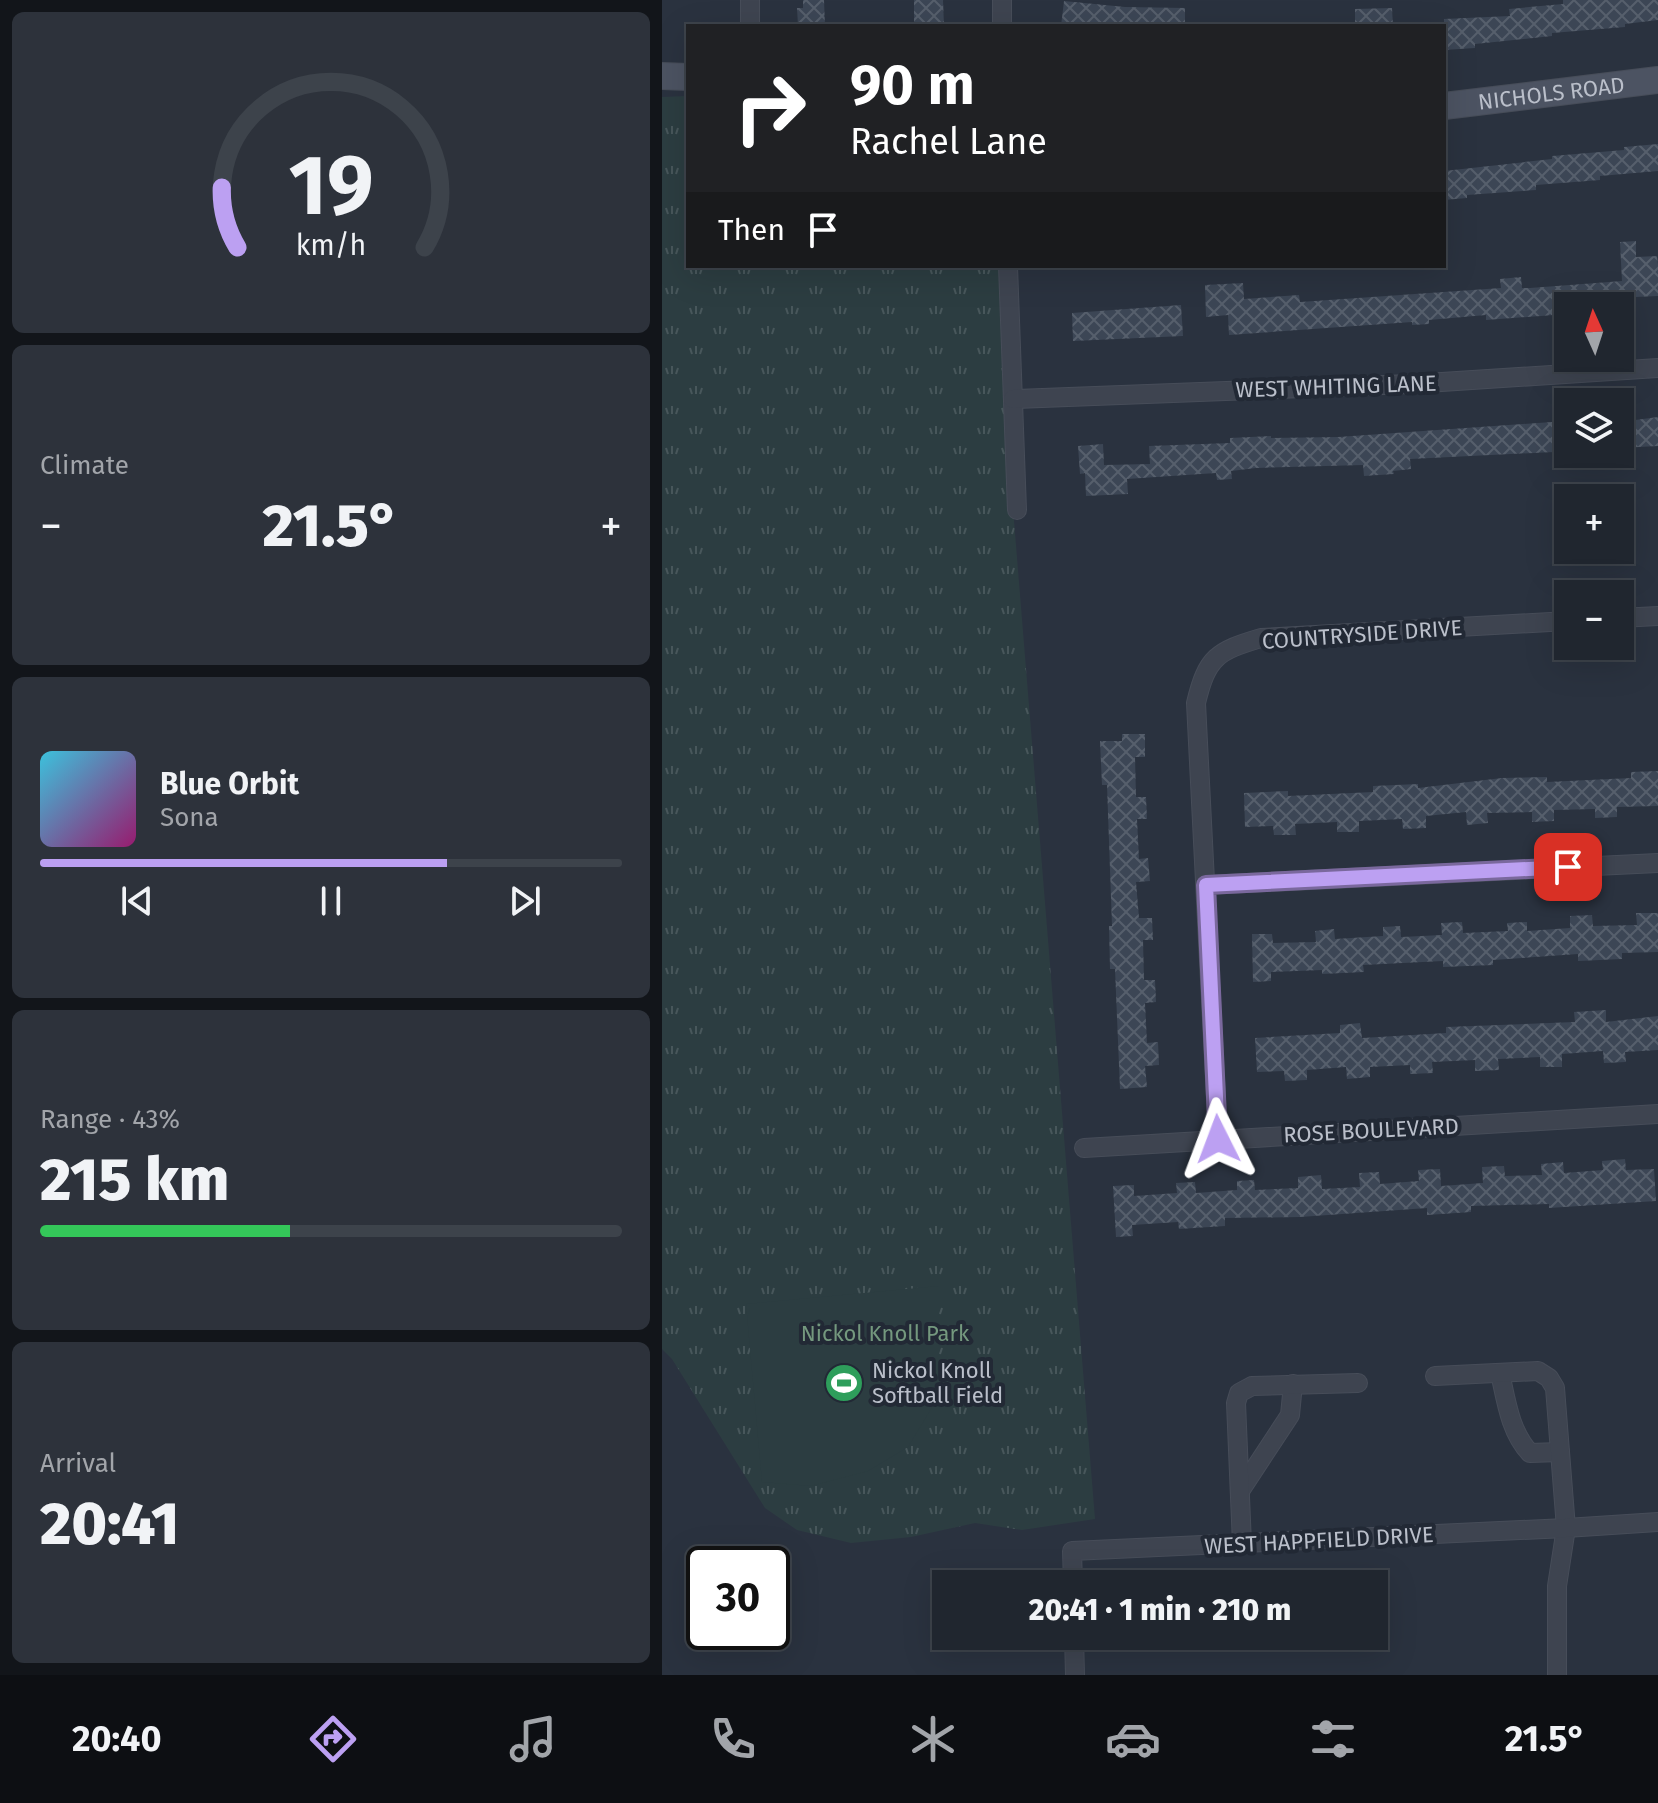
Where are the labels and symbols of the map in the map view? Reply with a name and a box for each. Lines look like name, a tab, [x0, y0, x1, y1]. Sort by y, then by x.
street label: NICHOLS ROAD	[1476, 71, 1626, 116]
north arrow	[1554, 292, 1634, 372]
street label: WEST WHITING LANE	[1235, 370, 1437, 403]
street label: COUNTRYSIDE DRIVE	[1261, 614, 1463, 655]
pin	[1534, 833, 1602, 901]
position arrow	[1176, 1097, 1260, 1181]
street label: ROSE BOULEVARD	[1283, 1112, 1460, 1149]
park label: Nickol Knoll Park	[801, 1320, 970, 1347]
place label: Nickol Knoll Softball Field	[872, 1357, 1003, 1409]
sports icon: Nickol Knoll Softball Field	[823, 1362, 865, 1404]
street label: WEST HAPPFIELD DRIVE	[1204, 1521, 1434, 1560]
speed limit sign: 30	[686, 1546, 790, 1650]

